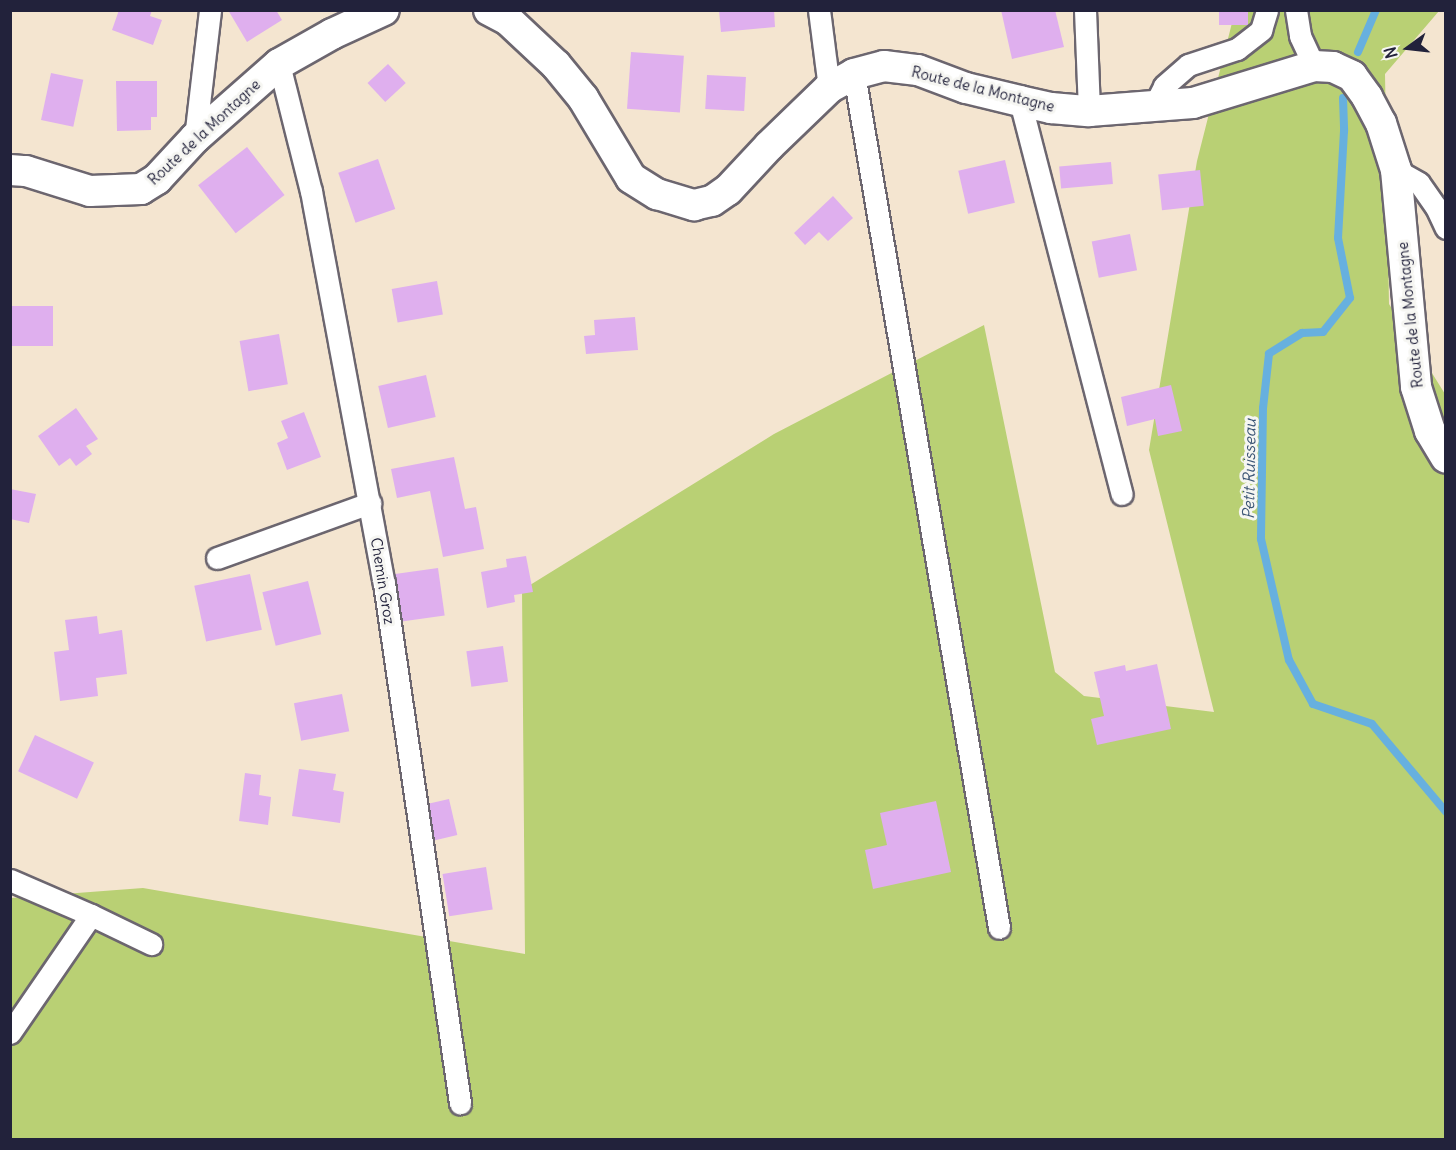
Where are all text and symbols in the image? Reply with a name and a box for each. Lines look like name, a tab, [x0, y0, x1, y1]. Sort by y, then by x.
north arrow	[1378, 18, 1438, 78]
text: N	[1380, 45, 1402, 61]
street label: Route de la Montagne	[910, 63, 1056, 115]
street label: Route de la Montagne	[144, 75, 264, 189]
street label: Route de la Montagne	[1393, 241, 1427, 389]
water label: Petit Ruisseau	[1239, 419, 1259, 519]
street label: Chemin Groz	[367, 536, 399, 626]

